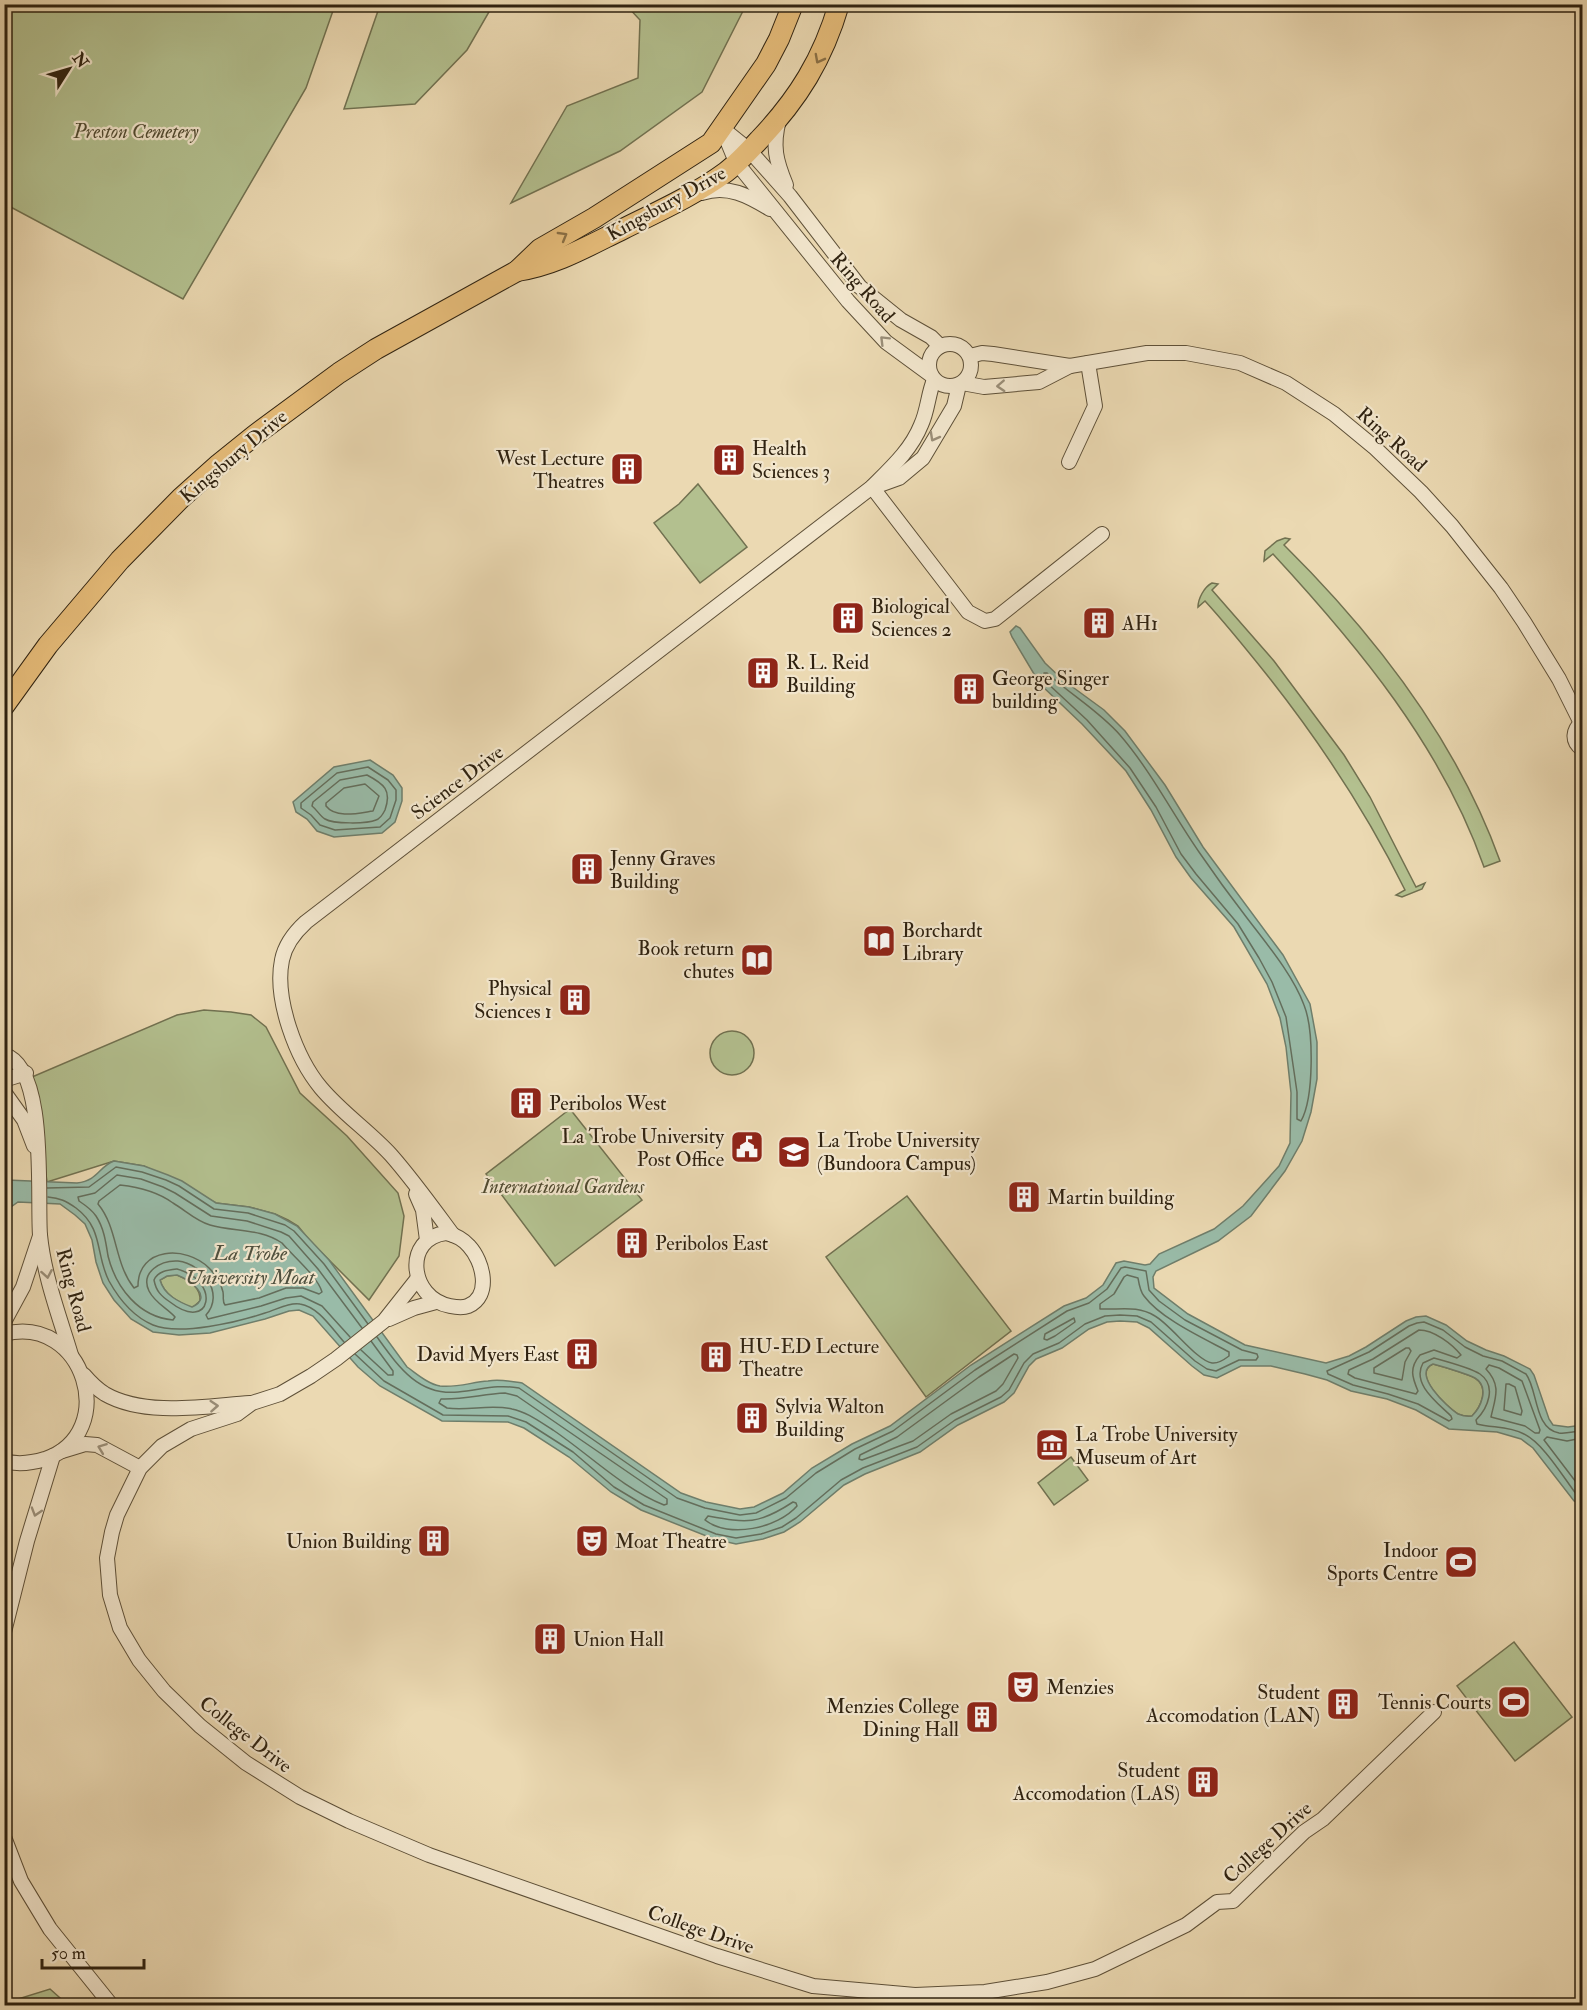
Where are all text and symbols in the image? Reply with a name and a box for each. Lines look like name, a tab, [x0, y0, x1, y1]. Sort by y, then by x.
north arrow	[39, 39, 99, 99]
text: N	[67, 48, 93, 73]
one-way arrow	[815, 53, 826, 63]
park label: Preston Cemetery	[72, 119, 199, 144]
street label: Kingsbury Drive	[602, 160, 730, 247]
one-way arrow	[557, 231, 567, 243]
street label: Ring Road	[825, 247, 900, 328]
one-way arrow	[881, 336, 892, 347]
one-way arrow	[996, 379, 1005, 392]
street label: Ring Road	[1351, 401, 1432, 477]
street label: Kingsbury Drive	[174, 404, 292, 509]
one-way arrow	[930, 431, 941, 441]
place label: Health Sciences 3	[752, 436, 830, 484]
building icon: Health Sciences 3	[711, 442, 747, 478]
place label: West Lecture Theatres	[495, 446, 604, 494]
building icon: West Lecture Theatres	[609, 451, 645, 487]
place label: Biological Sciences 2	[871, 594, 952, 642]
building icon: Biological Sciences 2	[830, 600, 866, 636]
building icon: AH1	[1081, 605, 1117, 641]
place label: AH1	[1121, 611, 1158, 636]
place label: R. L. Reid Building	[786, 650, 869, 698]
building icon: R. L. Reid Building	[745, 655, 781, 691]
place label: George Singer building	[992, 666, 1109, 714]
building icon: George Singer building	[951, 671, 987, 707]
street label: Science Drive	[406, 739, 509, 825]
place label: Jenny Graves Building	[609, 846, 715, 894]
building icon: Jenny Graves Building	[569, 851, 605, 887]
place label: Borchardt Library	[902, 918, 983, 966]
library icon: Borchardt Library	[861, 923, 897, 959]
place label: Book return chutes	[638, 936, 734, 984]
library icon: Book return chutes	[739, 942, 775, 978]
place label: Physical Sciences 1	[474, 976, 552, 1024]
building icon: Physical Sciences 1	[557, 982, 593, 1018]
building icon: Peribolos West	[508, 1085, 544, 1121]
place label: Peribolos West	[549, 1091, 667, 1116]
place label: La Trobe University Post Office	[562, 1124, 725, 1172]
place label: La Trobe University (Bundoora Campus)	[817, 1128, 981, 1177]
public building icon: La Trobe University Post Office	[729, 1129, 765, 1165]
school or university icon: La Trobe University (Bundoora Campus)	[776, 1134, 812, 1170]
park label: International Gardens	[481, 1174, 645, 1199]
building icon: Martin building	[1006, 1179, 1042, 1215]
place label: Martin building	[1047, 1185, 1175, 1210]
building icon: Peribolos East	[614, 1225, 650, 1261]
place label: Peribolos East	[655, 1231, 769, 1256]
water label: La Trobe University Moat	[185, 1240, 316, 1291]
street label: Ring Road	[50, 1245, 97, 1335]
one-way arrow	[41, 1270, 53, 1279]
place label: HU-ED Lecture Theatre	[739, 1334, 879, 1382]
building icon: David Myers East	[564, 1336, 600, 1372]
building icon: HU-ED Lecture Theatre	[698, 1339, 734, 1375]
place label: David Myers East	[416, 1342, 560, 1367]
place label: Sylvia Walton Building	[775, 1394, 884, 1442]
one-way arrow	[209, 1399, 218, 1412]
building icon: Sylvia Walton Building	[734, 1400, 770, 1436]
place label: La Trobe University Museum of Art	[1075, 1422, 1239, 1470]
museum icon: La Trobe University Museum of Art	[1034, 1427, 1070, 1463]
one-way arrow	[97, 1443, 108, 1455]
one-way arrow	[31, 1506, 43, 1517]
building icon: Union Building	[416, 1523, 452, 1559]
theatre icon: Moat Theatre	[574, 1523, 610, 1559]
place label: Union Building	[286, 1529, 412, 1554]
place label: Moat Theatre	[615, 1529, 727, 1554]
place label: Indoor Sports Centre	[1327, 1538, 1439, 1587]
sports icon: Indoor Sports Centre	[1443, 1544, 1479, 1580]
building icon: Union Hall	[532, 1621, 568, 1657]
place label: Union Hall	[573, 1627, 664, 1652]
theatre icon: Menzies	[1005, 1669, 1041, 1705]
place label: Menzies	[1046, 1675, 1114, 1700]
place label: Student Accomodation (LAN)	[1145, 1680, 1321, 1728]
sports icon: Tennis Courts	[1496, 1684, 1532, 1720]
building icon: Student Accomodation (LAN)	[1325, 1686, 1361, 1722]
street label: College Drive	[194, 1690, 297, 1778]
place label: Tennis Courts	[1378, 1690, 1491, 1715]
place label: Menzies College Dining Hall	[826, 1694, 959, 1742]
building icon: Menzies College Dining Hall	[964, 1699, 1000, 1735]
place label: Student Accomodation (LAS)	[1012, 1758, 1181, 1806]
building icon: Student Accomodation (LAS)	[1185, 1764, 1221, 1800]
street label: College Drive	[1218, 1796, 1317, 1889]
street label: College Drive	[644, 1900, 757, 1959]
scale bar	[42, 1932, 144, 1970]
text: 50 m	[51, 1942, 86, 1965]

